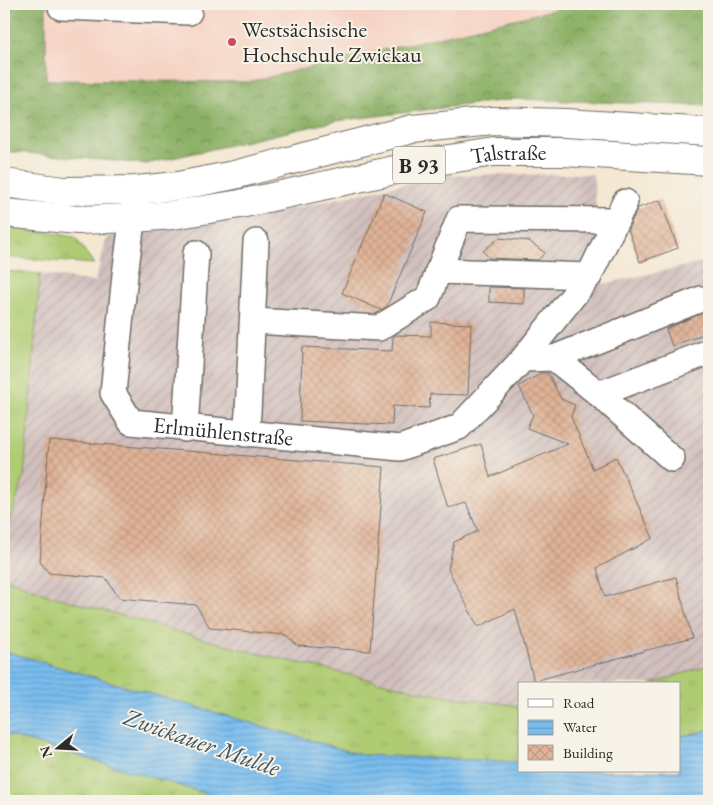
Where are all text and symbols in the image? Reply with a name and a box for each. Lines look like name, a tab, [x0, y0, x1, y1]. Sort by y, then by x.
place label: Westsächsische Hochschule Zwickau	[242, 15, 422, 69]
marker: Westsächsische Hochschule Zwickau	[226, 36, 238, 48]
street label: Talstraße	[468, 137, 547, 170]
road number: B 93	[393, 146, 445, 184]
street label: Erlmühlenstraße	[152, 410, 295, 452]
legend	[518, 682, 680, 772]
text: Road	[563, 693, 595, 712]
water label: Zwickauer Mulde	[119, 701, 285, 783]
text: Water	[563, 717, 597, 736]
north arrow	[32, 722, 82, 772]
text: N	[35, 743, 56, 760]
text: Building	[563, 743, 613, 762]

